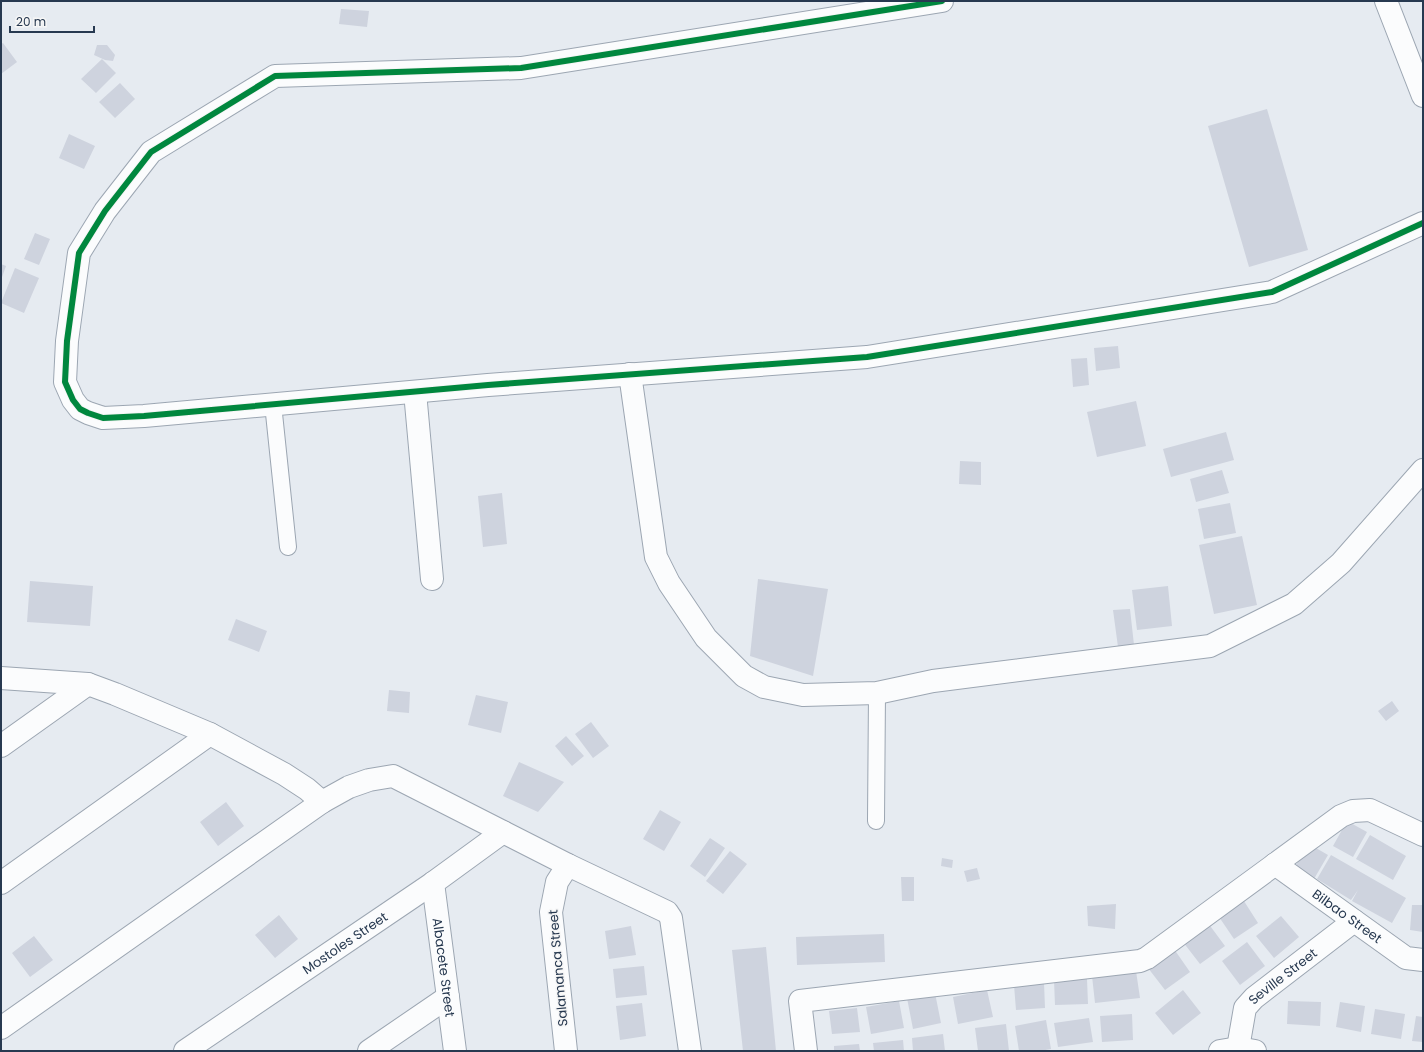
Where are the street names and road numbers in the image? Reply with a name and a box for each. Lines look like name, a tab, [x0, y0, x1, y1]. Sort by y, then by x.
street label: Bilbao Street	[1309, 884, 1386, 948]
street label: Mostoles Street	[298, 907, 391, 978]
street label: Salamanca Street	[543, 909, 573, 1027]
street label: Albacete Street	[428, 917, 460, 1018]
street label: Seville Street	[1243, 943, 1321, 1008]

